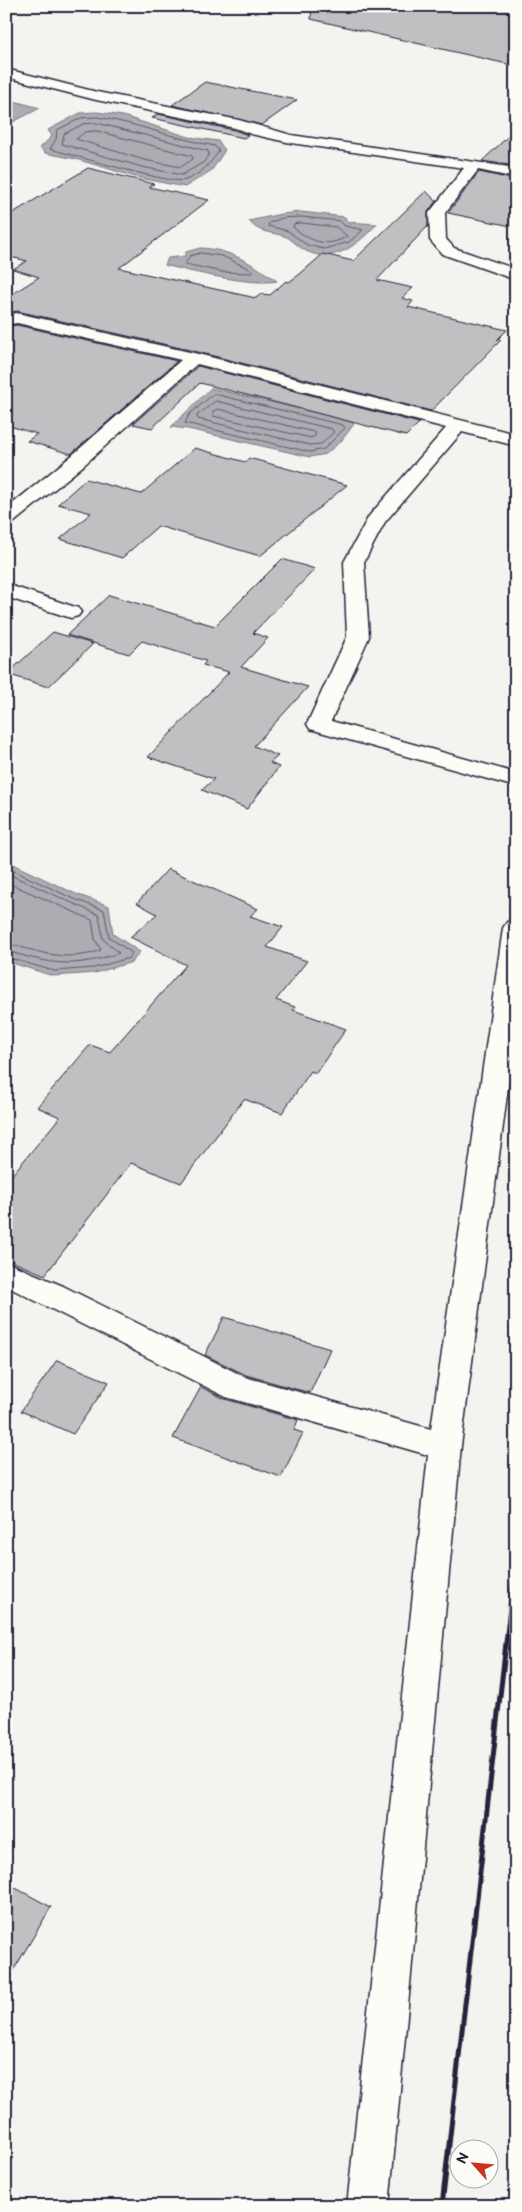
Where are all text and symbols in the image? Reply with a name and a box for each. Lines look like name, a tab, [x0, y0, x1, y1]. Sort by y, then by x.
north arrow	[450, 2140, 500, 2190]
text: N	[453, 2150, 473, 2167]

